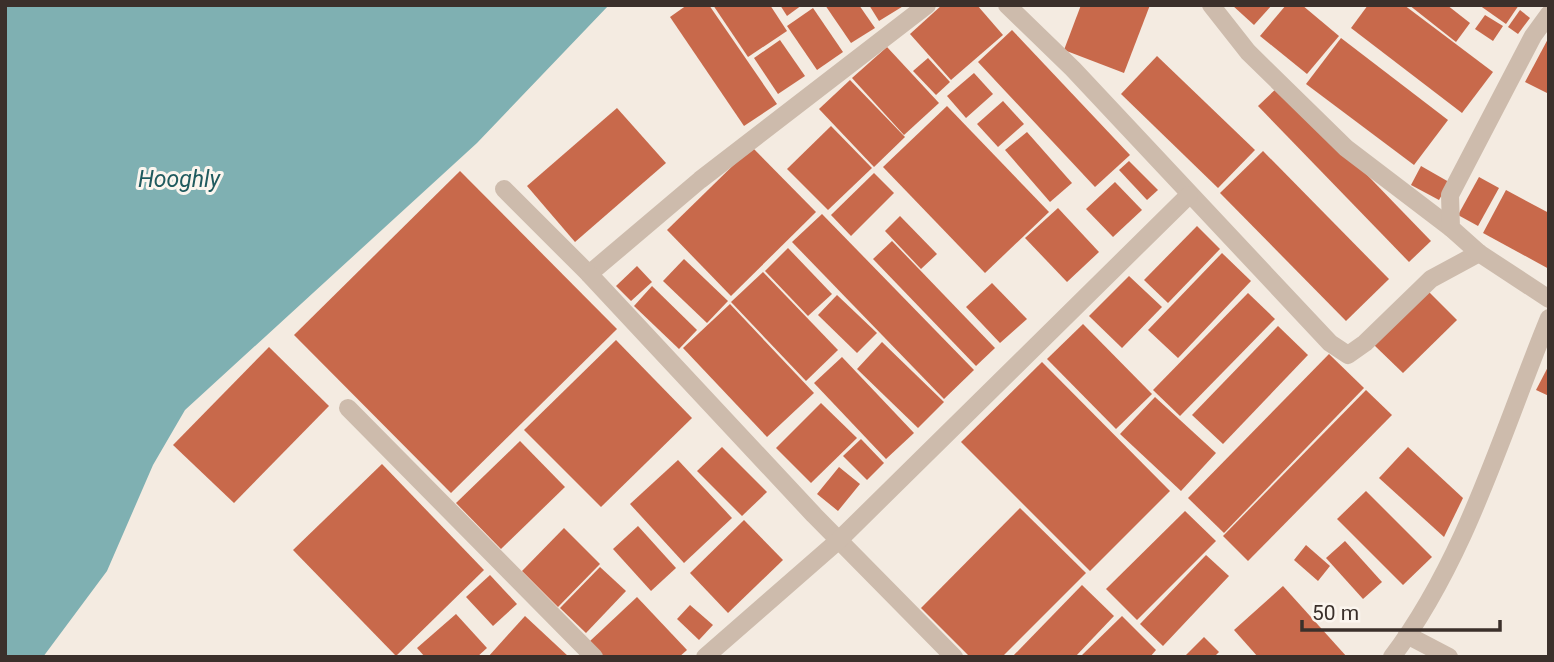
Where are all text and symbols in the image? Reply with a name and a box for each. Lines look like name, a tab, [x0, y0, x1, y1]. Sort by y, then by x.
water label: Hooghly	[138, 166, 222, 193]
scale bar	[1302, 588, 1500, 632]
text: 50 m	[1312, 601, 1359, 625]

